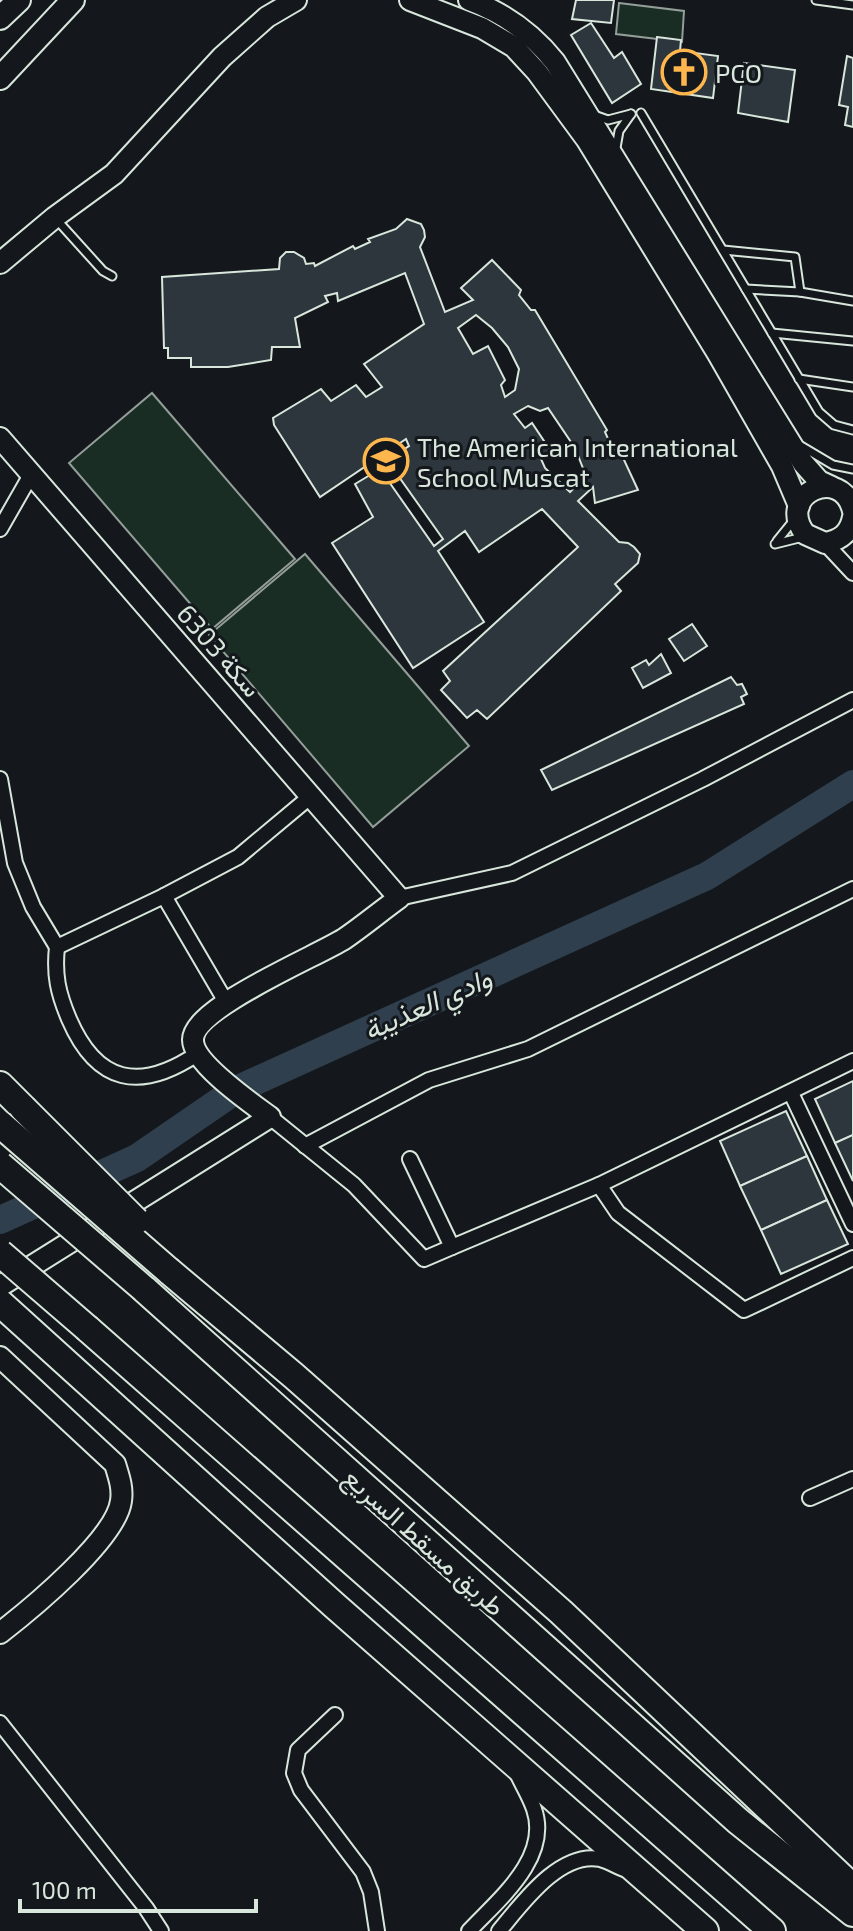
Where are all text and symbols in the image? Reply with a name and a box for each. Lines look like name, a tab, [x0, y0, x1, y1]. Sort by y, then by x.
church icon: PCO	[660, 48, 708, 96]
place label: PCO	[715, 57, 762, 88]
place label: The American International School Muscat	[417, 431, 738, 492]
school or university icon: The American International School Muscat	[362, 437, 410, 485]
street label: سكة 6303	[171, 597, 269, 703]
water label: وادي العذيبة	[358, 959, 500, 1053]
street label: طريق مسقط السريع	[335, 1461, 512, 1624]
scale bar	[20, 1863, 256, 1913]
text: 100 m	[32, 1875, 97, 1904]

